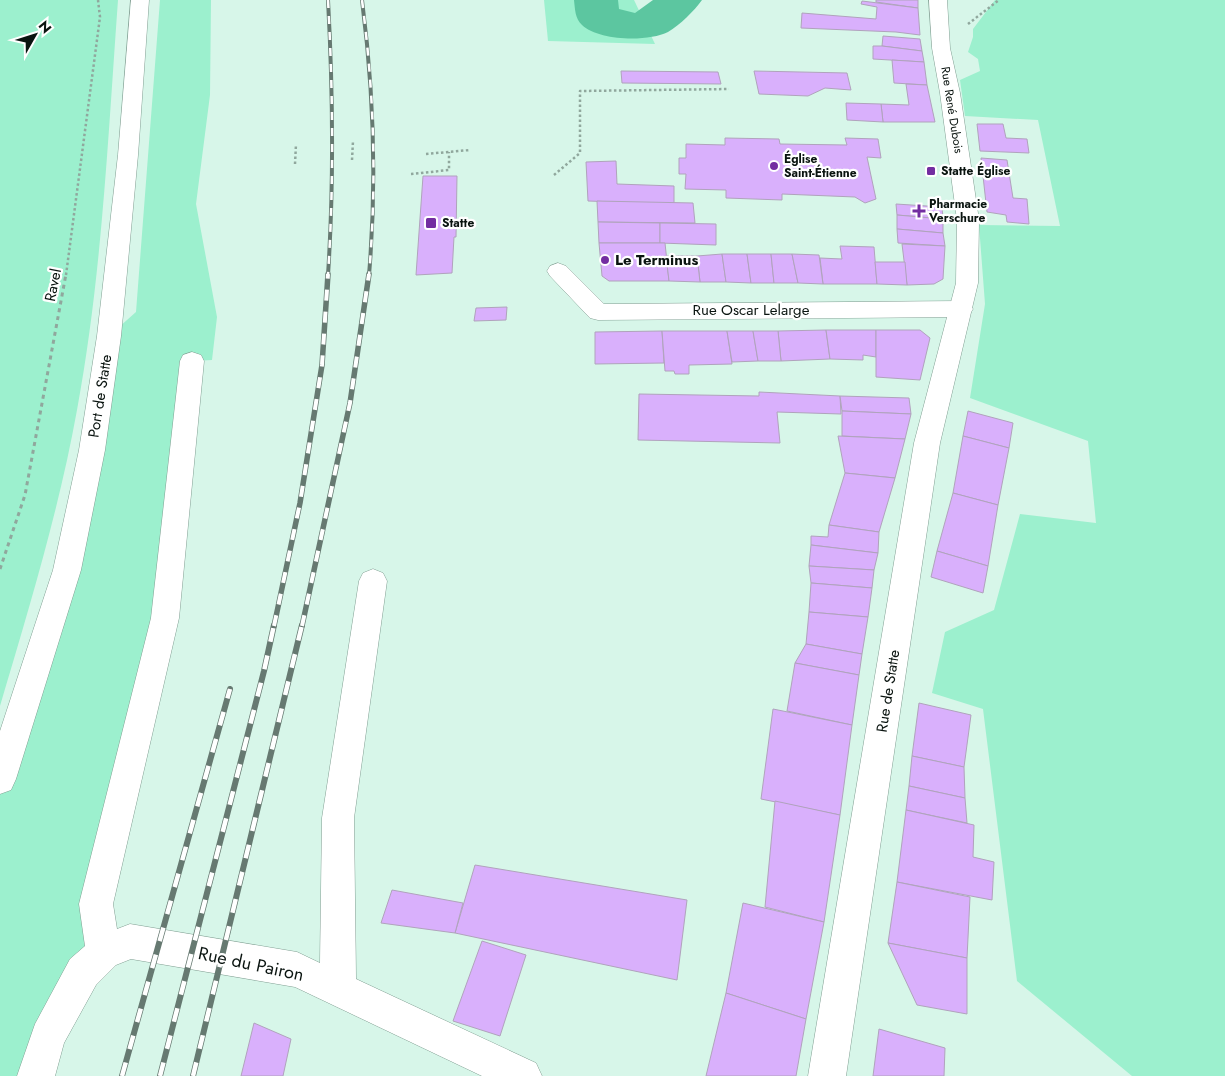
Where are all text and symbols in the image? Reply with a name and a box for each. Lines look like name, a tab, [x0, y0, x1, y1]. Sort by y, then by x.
north arrow	[10, 10, 60, 60]
text: N	[34, 16, 56, 37]
street label: Rue René Dubois	[936, 65, 968, 155]
place label: Église Saint-Étienne	[784, 150, 857, 182]
marker: Église Saint-Étienne	[768, 160, 780, 172]
place label: Statte Église	[941, 162, 1010, 180]
marker: Statte Église	[925, 165, 937, 177]
place label: Pharmacie Verschure	[928, 195, 987, 227]
marker: Pharmacie Verschure	[913, 205, 925, 217]
place label: Statte	[442, 214, 474, 232]
marker: Statte	[424, 216, 438, 230]
place label: Le Terminus	[615, 249, 698, 271]
marker: Le Terminus	[599, 254, 611, 266]
street label: Ravel	[39, 267, 67, 303]
street label: Rue Oscar Lelarge	[693, 299, 810, 321]
street label: Port de Statte	[83, 353, 117, 439]
street label: Rue de Statte	[871, 648, 905, 734]
street label: Rue du Pairon	[196, 940, 306, 988]

